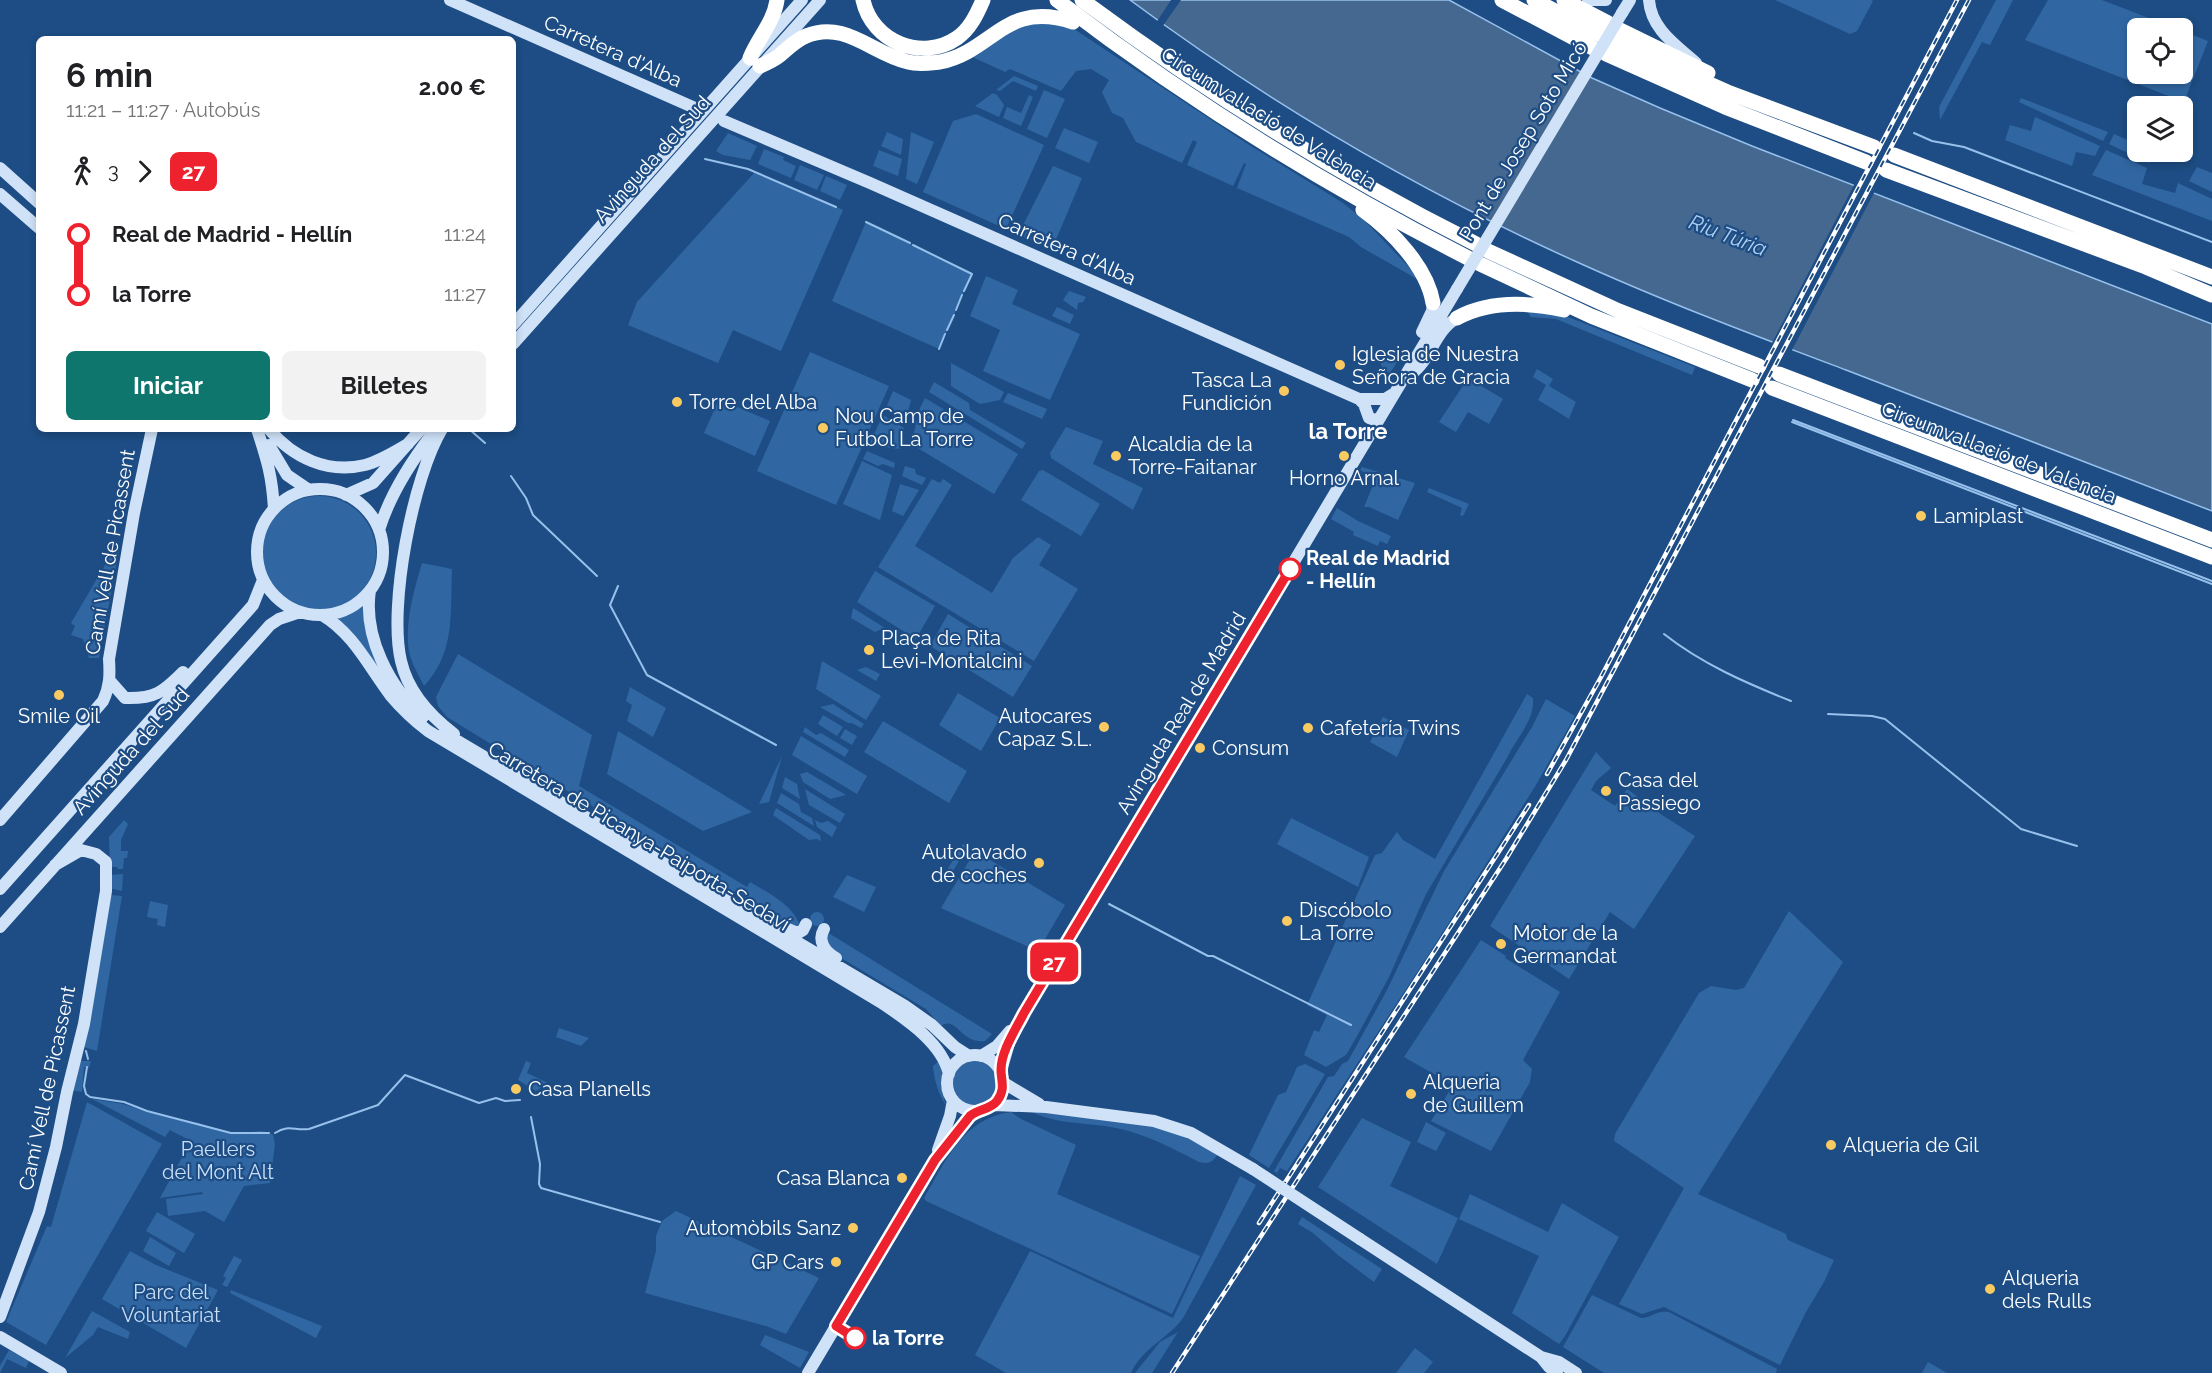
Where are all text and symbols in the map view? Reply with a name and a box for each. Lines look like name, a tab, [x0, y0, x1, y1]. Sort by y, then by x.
street label: Carretera d'Alba	[540, 10, 686, 92]
map controls	[2127, 18, 2193, 162]
button: locate	[2127, 18, 2193, 84]
street label: Pont de Josep Soto Micó	[1454, 37, 1592, 245]
street label: Circumval·lació de València	[1157, 42, 1381, 194]
text: 6 min	[66, 56, 153, 95]
text: 2.00 €	[419, 74, 486, 100]
street label: Avinguda del Sud	[589, 90, 715, 228]
button: layers	[2127, 96, 2193, 162]
text: 11:21 – 11:27 · Autobús	[66, 98, 260, 122]
icon: walk	[66, 155, 99, 188]
icon: forward	[128, 155, 161, 188]
text: 3	[108, 159, 119, 183]
text: 27	[182, 159, 205, 184]
street label: Carretera d'Alba	[994, 208, 1140, 290]
water label: Riu Túria	[1686, 209, 1770, 261]
text: Real de Madrid - Hellín	[112, 221, 352, 247]
text: 11:24	[444, 222, 486, 246]
text: la Torre	[112, 281, 191, 307]
text: 11:27	[444, 282, 486, 306]
place label: Iglesia de Nuestra Señora de Gracia	[1352, 342, 1519, 389]
button: Iniciar	[66, 351, 270, 420]
button: Billetes	[282, 351, 486, 420]
marker: Iglesia de Nuestra Señora de Gracia	[1333, 358, 1347, 372]
place label: Tasca La Fundición	[1182, 368, 1272, 415]
marker: Tasca La Fundición	[1277, 384, 1291, 398]
place label: Torre del Alba	[689, 390, 817, 414]
marker: Torre del Alba	[670, 395, 684, 409]
street label: Circumval·lació de València	[1878, 396, 2120, 508]
place label: Nou Camp de Futbol La Torre	[835, 404, 974, 451]
district label: la Torre	[1308, 418, 1388, 444]
marker: Nou Camp de Futbol La Torre	[816, 421, 830, 435]
place label: Alcaldia de la Torre-Faitanar	[1128, 432, 1257, 479]
street label: Camí Vell de Picassent	[80, 447, 140, 657]
marker: Alcaldia de la Torre-Faitanar	[1109, 449, 1123, 463]
marker: Horno Arnal	[1337, 449, 1351, 463]
place label: Horno Arnal	[1289, 466, 1400, 490]
place label: Lamiplast	[1933, 504, 2024, 528]
marker: Lamiplast	[1914, 509, 1928, 523]
place label: Real de Madrid - Hellín	[1306, 546, 1450, 593]
marker: Real de Madrid - Hellín	[1279, 558, 1301, 580]
street label: Avinguda Real de Madrid	[1111, 608, 1251, 818]
place label: Plaça de Rita Levi-Montalcini	[881, 626, 1023, 673]
marker: Plaça de Rita Levi-Montalcini	[862, 643, 876, 657]
street label: Avinguda del Sud	[68, 682, 194, 820]
marker: Smile Oil	[52, 688, 66, 702]
place label: Smile Oil	[18, 704, 101, 728]
place label: Autocares Capaz S.L.	[998, 704, 1092, 751]
place label: Cafetería Twins	[1320, 716, 1460, 740]
marker: Autocares Capaz S.L.	[1097, 720, 1111, 734]
marker: Cafetería Twins	[1301, 721, 1315, 735]
street label: Carretera de Picanya-Paiporta-Sedaví	[484, 736, 795, 936]
place label: Consum	[1212, 736, 1289, 760]
marker: Consum	[1193, 741, 1207, 755]
place label: Casa del Passiego	[1618, 768, 1701, 815]
marker: Casa del Passiego	[1599, 784, 1613, 798]
place label: Autolavado de coches	[922, 840, 1027, 887]
marker: Autolavado de coches	[1032, 856, 1046, 870]
place label: Discóbolo La Torre	[1299, 898, 1392, 945]
marker: Discóbolo La Torre	[1280, 914, 1294, 928]
place label: Motor de la Germandat	[1513, 921, 1618, 968]
marker: Motor de la Germandat	[1494, 937, 1508, 951]
line badge: 27	[1027, 942, 1081, 982]
text: 27	[1042, 950, 1066, 975]
street label: Camí Vell de Picassent	[14, 983, 80, 1192]
place label: Alqueria de Guillem	[1423, 1070, 1524, 1117]
place label: Casa Planells	[528, 1077, 651, 1101]
marker: Casa Planells	[509, 1082, 523, 1096]
marker: Alqueria de Guillem	[1404, 1087, 1418, 1101]
place label: Alqueria de Gil	[1843, 1133, 1979, 1157]
park label: Paellers del Mont Alt	[162, 1137, 274, 1184]
marker: Alqueria de Gil	[1824, 1138, 1838, 1152]
place label: Casa Blanca	[777, 1166, 890, 1190]
marker: Casa Blanca	[895, 1171, 909, 1185]
place label: Automòbils Sanz	[686, 1216, 841, 1240]
marker: Automòbils Sanz	[846, 1221, 860, 1235]
place label: GP Cars	[751, 1250, 824, 1274]
marker: GP Cars	[829, 1255, 843, 1269]
place label: Alqueria dels Rulls	[2002, 1266, 2092, 1313]
park label: Parc del Voluntariat	[121, 1280, 221, 1327]
marker: Alqueria dels Rulls	[1983, 1282, 1997, 1296]
place label: la Torre	[872, 1326, 944, 1350]
marker: la Torre	[844, 1327, 866, 1349]

